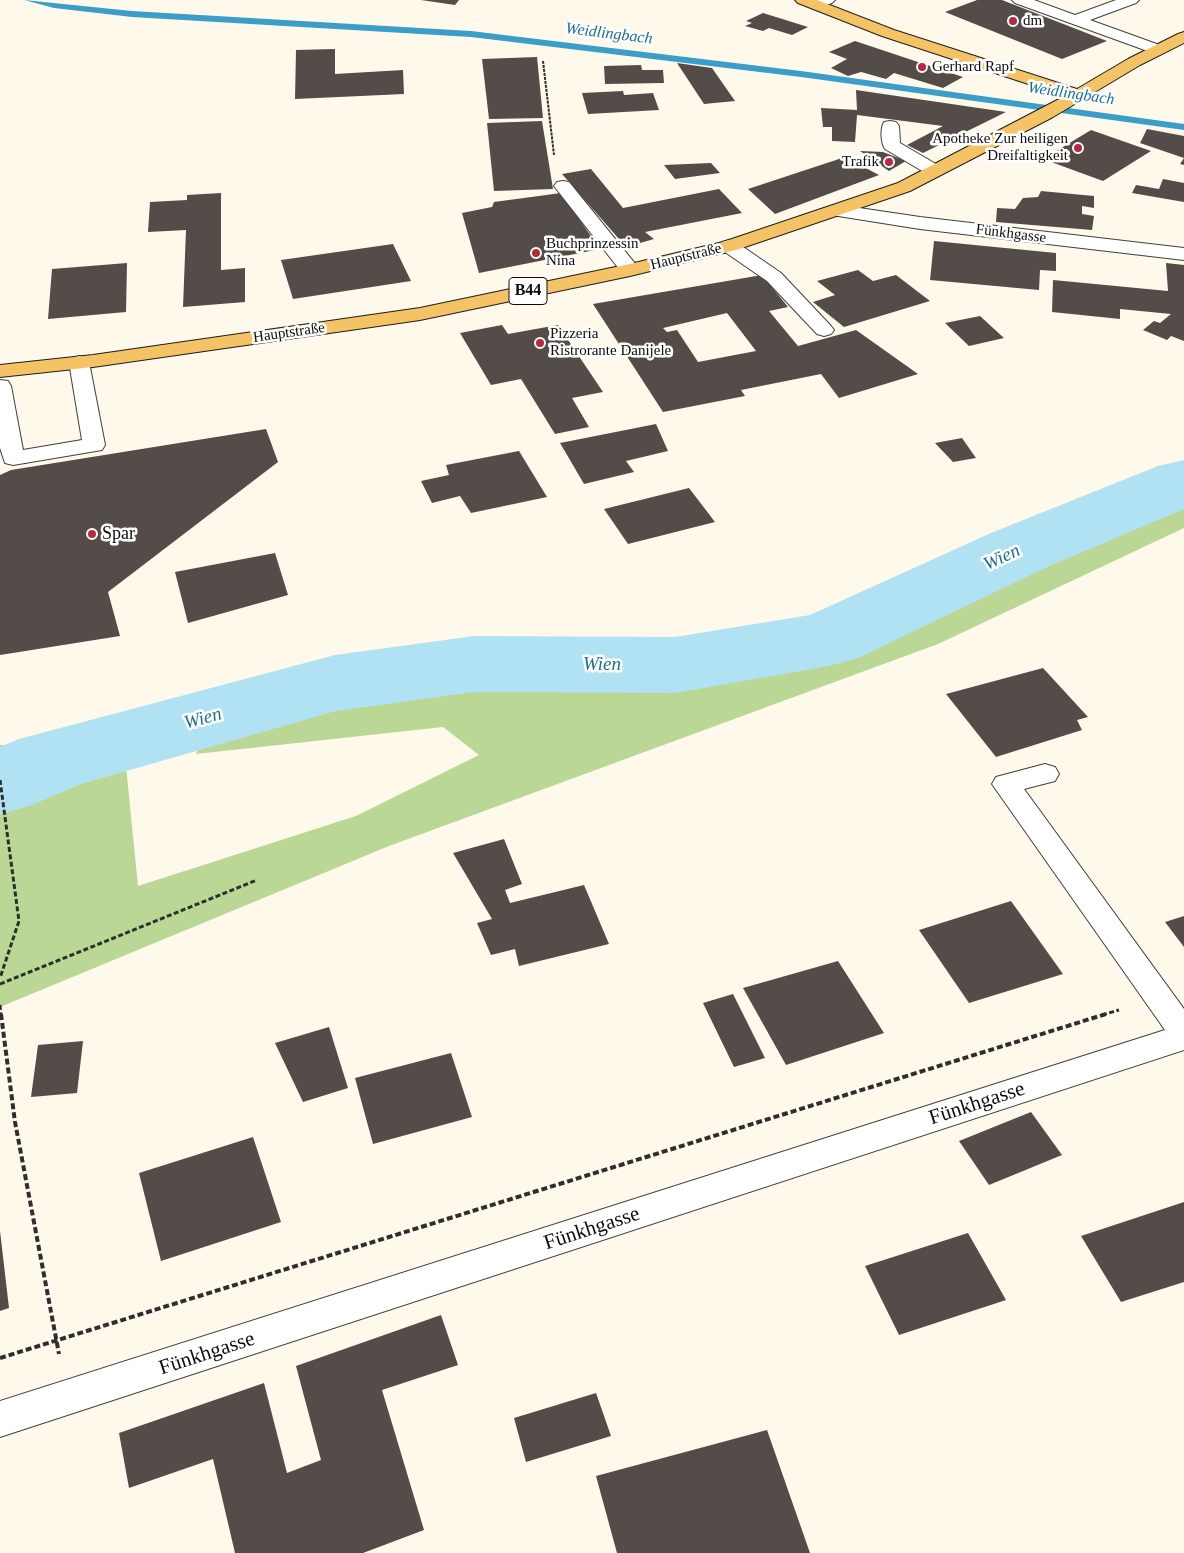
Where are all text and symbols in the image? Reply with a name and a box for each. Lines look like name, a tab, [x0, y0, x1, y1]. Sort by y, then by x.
place label: dm	[1023, 12, 1042, 30]
marker: dm	[1007, 15, 1019, 27]
water label: Weidlingbach	[564, 19, 654, 49]
place label: Gerhard Rapf	[932, 58, 1014, 76]
marker: Gerhard Rapf	[916, 61, 928, 73]
water label: Weidlingbach	[1026, 78, 1116, 110]
place label: Apotheke Zur heiligen Dreifaltigkeit	[932, 130, 1068, 165]
marker: Apotheke Zur heiligen Dreifaltigkeit	[1072, 142, 1084, 154]
place label: Trafik	[842, 153, 879, 171]
marker: Trafik	[883, 156, 895, 168]
street label: Fünkhgasse	[975, 221, 1047, 247]
place label: Buchprinzessin Nina	[546, 235, 638, 270]
street label: Hauptstraße	[649, 240, 723, 274]
marker: Buchprinzessin Nina	[530, 247, 542, 259]
road number: B44	[509, 278, 547, 304]
street label: Hauptstraße	[252, 319, 326, 347]
place label: Pizzeria Ristrorante Danijele	[550, 325, 671, 360]
marker: Pizzeria Ristrorante Danijele	[534, 337, 546, 349]
place label: Spar	[102, 523, 135, 545]
marker: Spar	[86, 528, 98, 540]
water label: Wien	[980, 540, 1024, 576]
water label: Wien	[583, 654, 621, 676]
water label: Wien	[182, 703, 224, 735]
street label: Fünkhgasse	[926, 1077, 1028, 1131]
street label: Fünkhgasse	[541, 1202, 643, 1256]
street label: Fünkhgasse	[156, 1327, 258, 1381]

